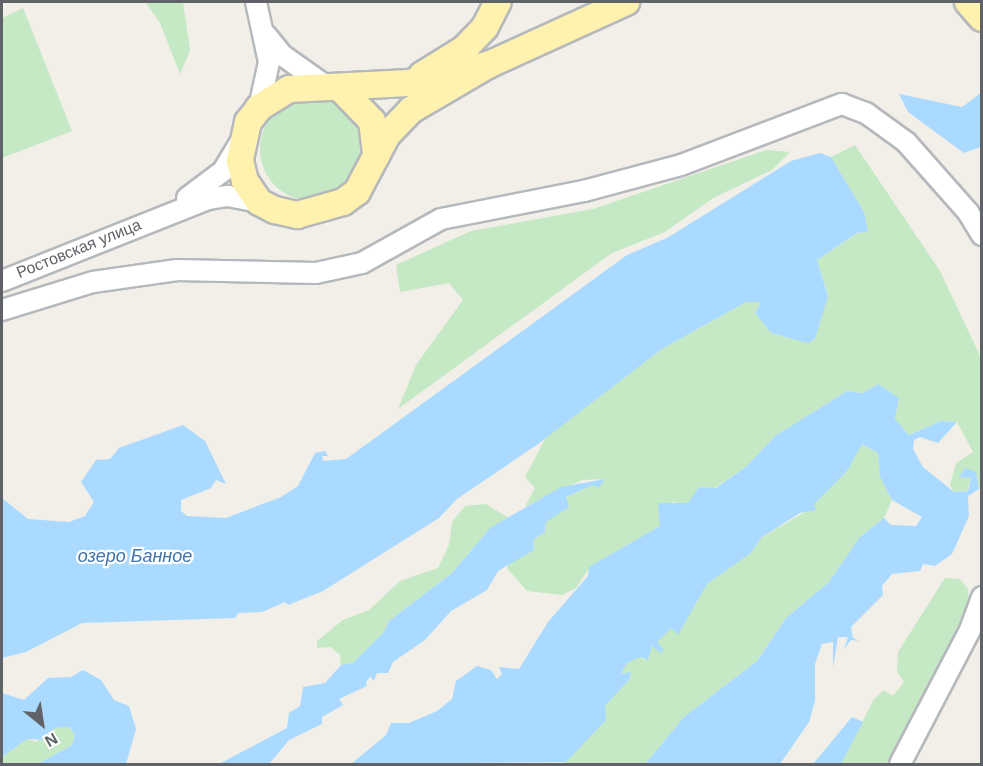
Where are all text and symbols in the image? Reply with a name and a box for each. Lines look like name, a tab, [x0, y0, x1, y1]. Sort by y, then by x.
street label: Ростовская улица	[14, 215, 144, 283]
water label: озеро Банное	[78, 545, 192, 567]
north arrow	[12, 694, 72, 754]
text: N	[42, 730, 61, 750]

